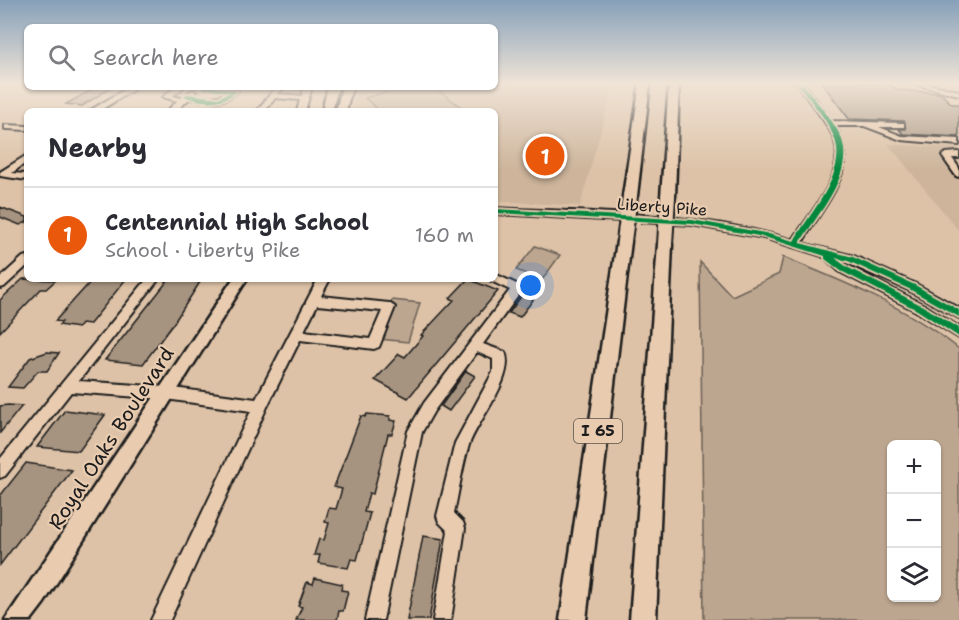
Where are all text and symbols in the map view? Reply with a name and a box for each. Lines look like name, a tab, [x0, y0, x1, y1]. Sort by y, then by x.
search box	[24, 24, 498, 90]
icon: search	[45, 41, 78, 74]
text: Search here	[93, 43, 219, 72]
text: Nearby	[48, 130, 147, 165]
pin: 1	[526, 134, 564, 178]
street label: Liberty Pike	[616, 193, 708, 221]
text: Centennial High School	[105, 208, 369, 237]
text: 1	[63, 222, 72, 248]
text: 160 m	[415, 222, 474, 248]
text: School · Liberty Pike	[105, 237, 300, 263]
your location	[516, 271, 545, 300]
street label: Royal Oaks Boulevard	[42, 342, 180, 534]
road number: I 65	[574, 419, 622, 443]
map controls	[887, 440, 941, 602]
button: +	[887, 440, 941, 494]
button: −	[887, 494, 941, 548]
button: layers	[887, 548, 941, 602]

